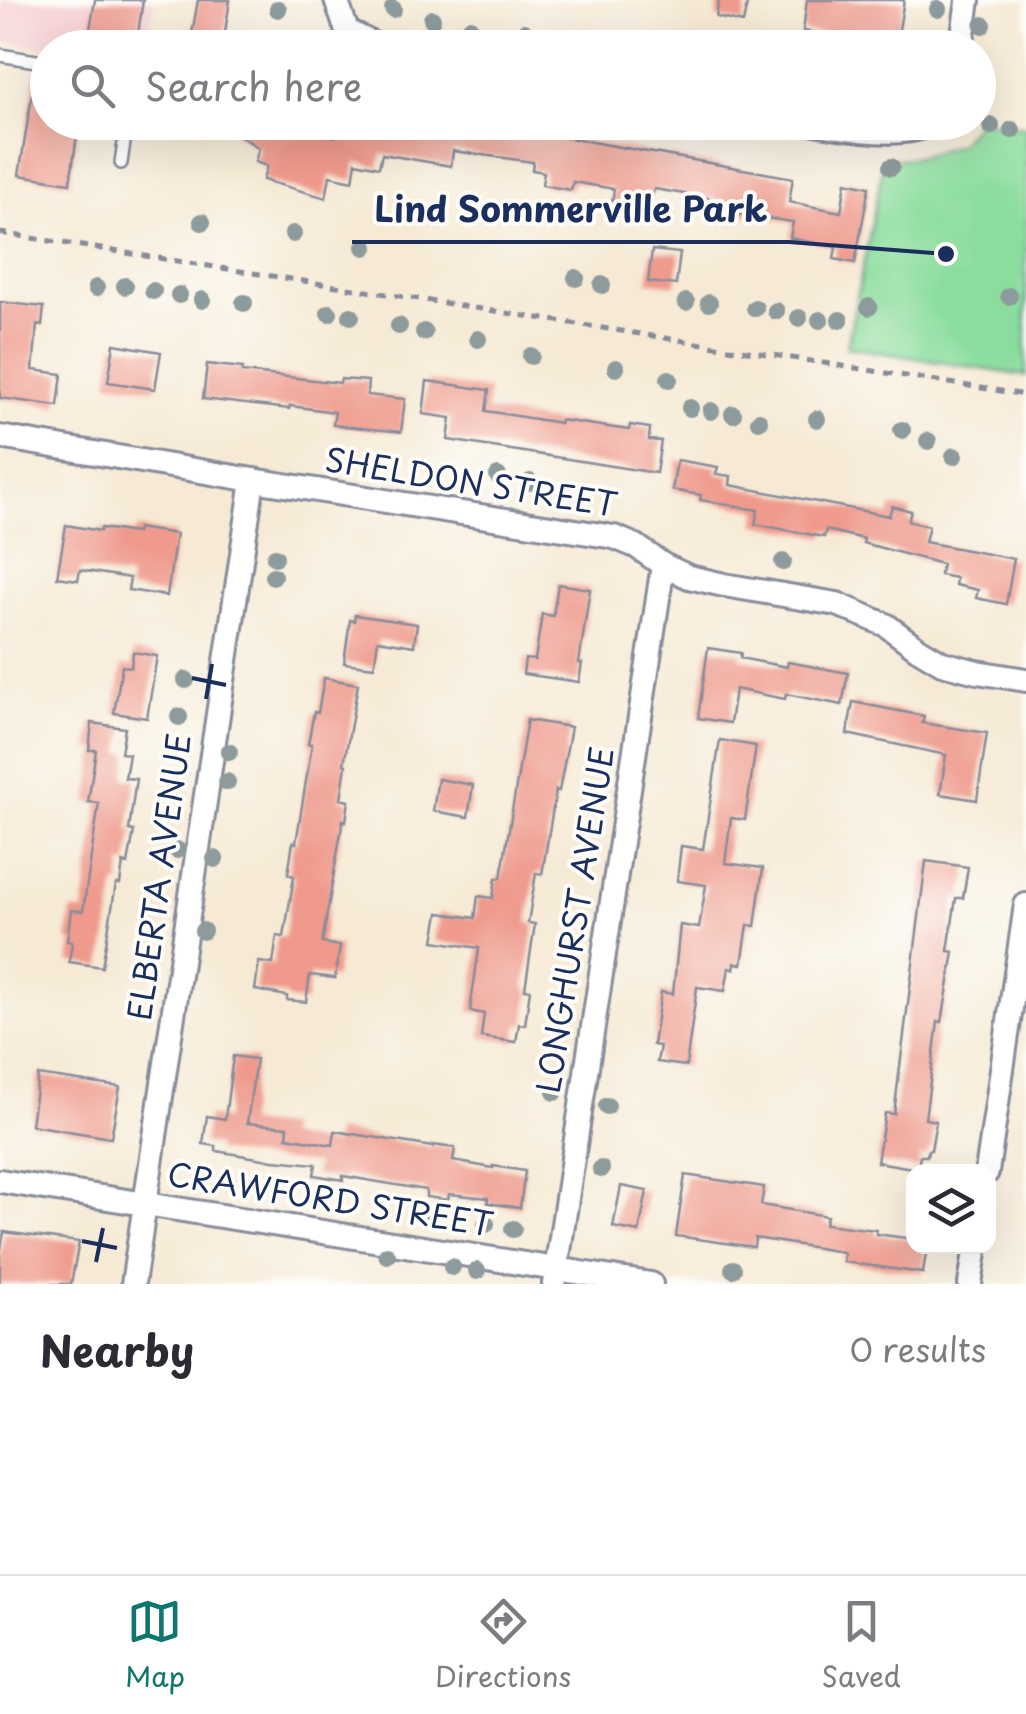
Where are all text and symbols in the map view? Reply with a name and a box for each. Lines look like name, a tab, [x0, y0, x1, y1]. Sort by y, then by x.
search box	[30, 30, 996, 140]
text: Search here	[145, 57, 362, 114]
icon: search	[65, 58, 120, 113]
callout: Lind Sommerville Park	[352, 177, 789, 242]
text: Lind Sommerville Park	[374, 181, 768, 234]
street label: SHELDON STREET	[322, 434, 621, 528]
street label: ELBERTA AVENUE	[114, 730, 202, 1023]
street label: LONGHURST AVENUE	[523, 743, 625, 1096]
street label: CRAWFORD STREET	[164, 1149, 496, 1247]
map controls	[906, 1164, 996, 1254]
button: layers	[906, 1164, 996, 1254]
text: Nearby	[40, 1318, 194, 1381]
text: 0 results	[850, 1325, 986, 1373]
tab: Map	[125, 1594, 185, 1697]
tab: Directions	[435, 1594, 571, 1697]
tab: Saved	[821, 1594, 901, 1697]

